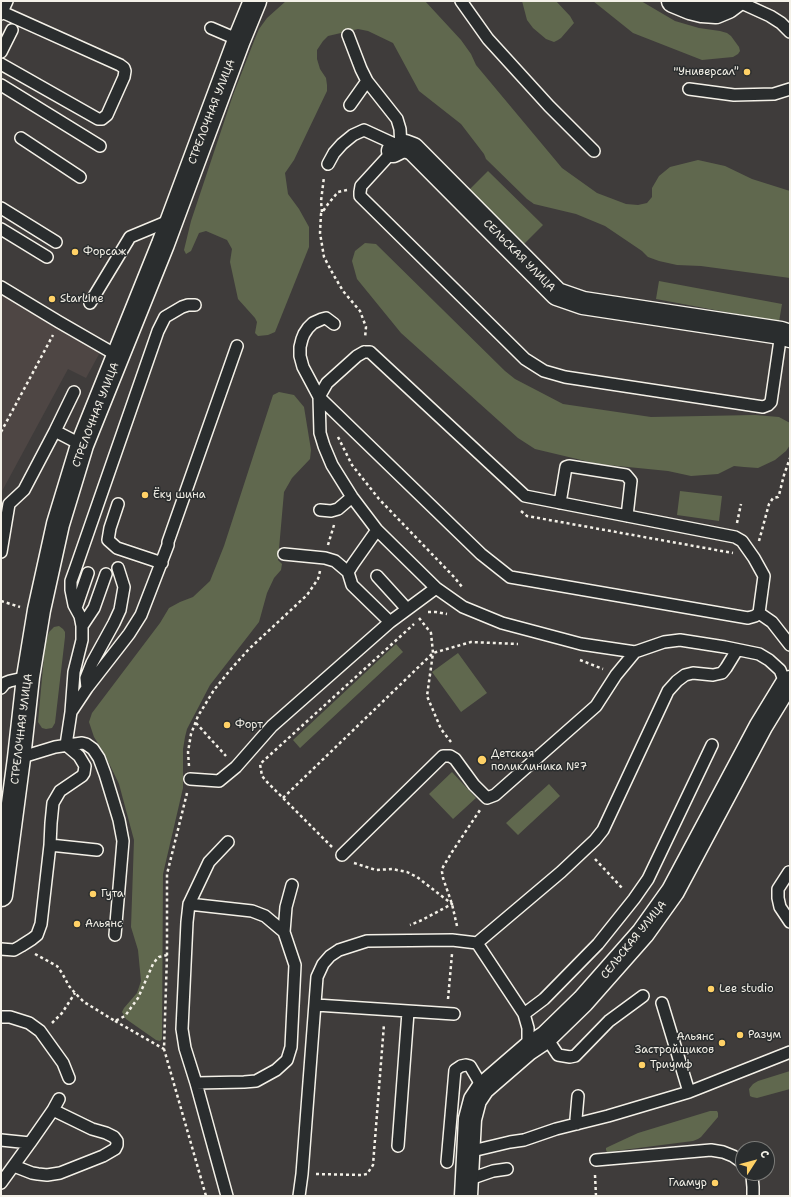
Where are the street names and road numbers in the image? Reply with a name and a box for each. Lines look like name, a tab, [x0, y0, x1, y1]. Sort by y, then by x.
street label: СТРЕЛОЧНАЯ УЛИЦА	[186, 58, 238, 166]
street label: СЕЛЬСКАЯ УЛИЦА	[480, 217, 558, 295]
street label: СТРЕЛОЧНАЯ УЛИЦА	[70, 361, 122, 469]
street label: СТРЕЛОЧНАЯ УЛИЦА	[9, 673, 35, 785]
street label: СЕЛЬСКАЯ УЛИЦА	[598, 898, 670, 982]

